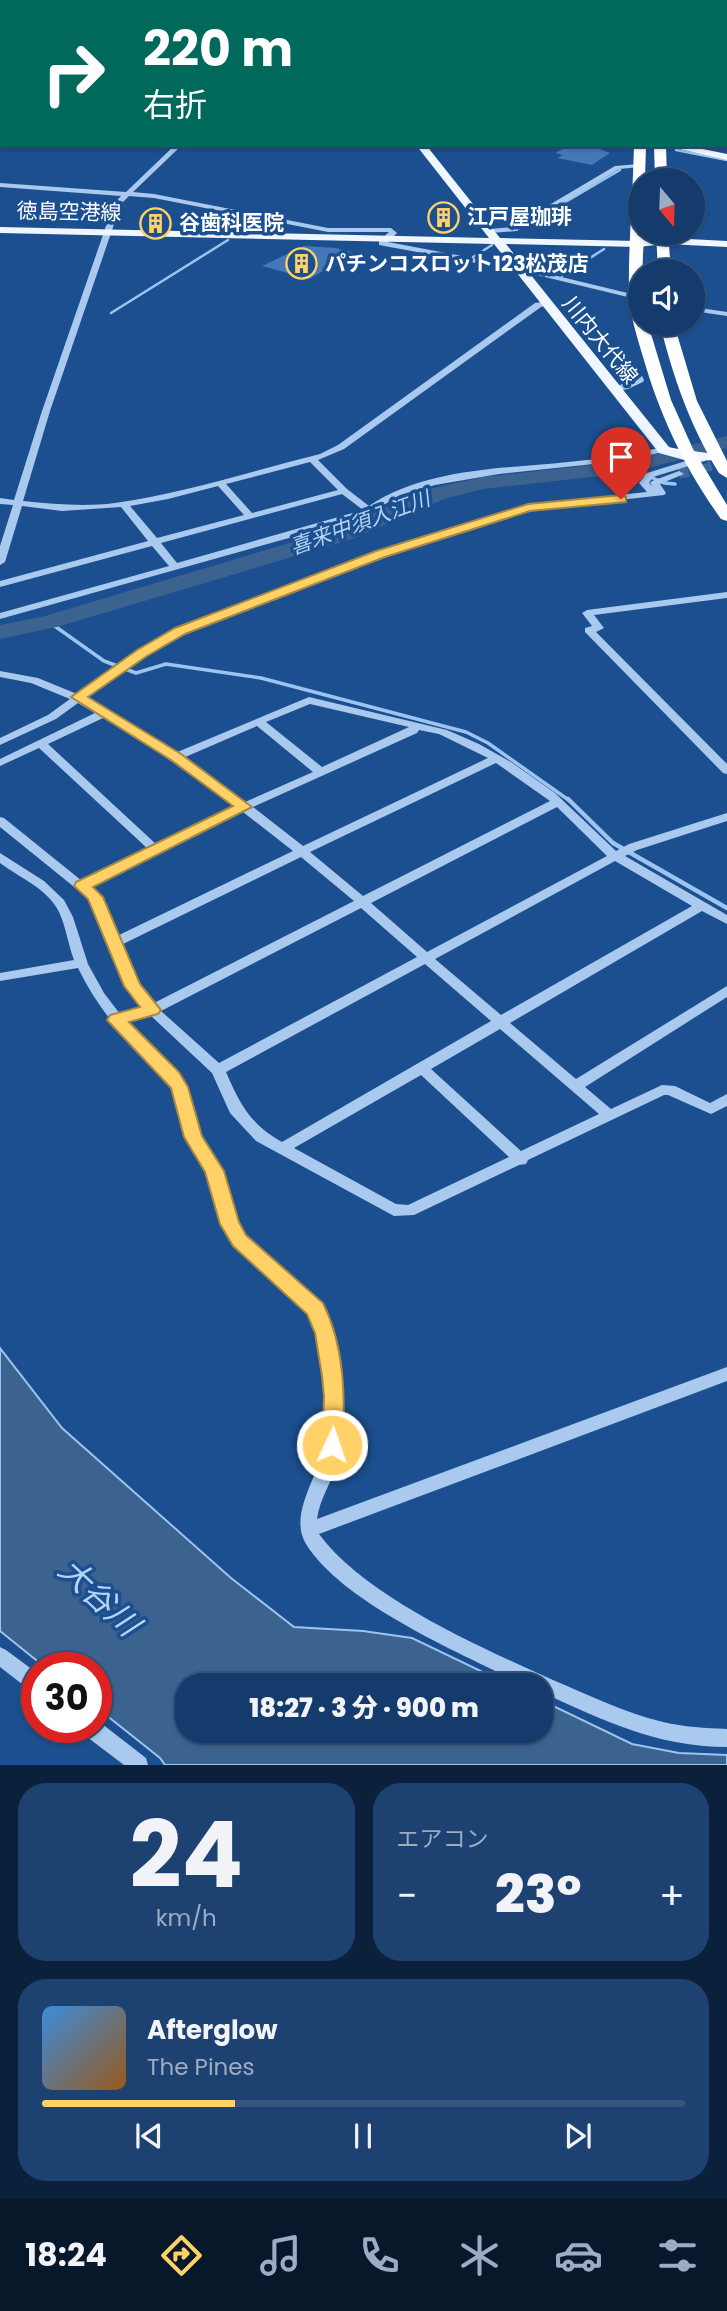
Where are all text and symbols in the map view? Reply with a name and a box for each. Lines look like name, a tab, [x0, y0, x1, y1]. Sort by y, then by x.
text: 220 m	[143, 15, 293, 83]
icon: right	[28, 28, 119, 119]
text: 右折	[143, 82, 207, 127]
north arrow	[628, 168, 705, 245]
map controls	[628, 168, 705, 336]
street label: 徳島空港線	[16, 196, 122, 227]
building icon: 江戸屋珈琲	[427, 200, 461, 234]
place label: 江戸屋珈琲	[467, 202, 572, 231]
building icon: 谷歯科医院	[139, 206, 173, 240]
place label: 谷歯科医院	[179, 208, 284, 237]
building icon: パチンコスロット123松茂店	[285, 247, 319, 281]
place label: パチンコスロット123松茂店	[325, 249, 589, 278]
button: sound	[628, 259, 705, 336]
street label: 川内大代線	[556, 290, 645, 390]
pin	[591, 427, 651, 499]
icon: arrive	[602, 438, 640, 476]
water label: 喜来中須入江川	[286, 483, 436, 561]
position arrow	[295, 1408, 369, 1482]
water label: 大谷川	[49, 1547, 152, 1648]
speed limit sign: 30	[21, 1652, 112, 1743]
text: 18:27 · 3 分 · 900 m	[249, 1690, 479, 1726]
text: 24	[129, 1791, 243, 1919]
text: エアコン	[397, 1823, 489, 1855]
text: 23°	[495, 1858, 581, 1931]
text: −	[397, 1869, 417, 1922]
text: +	[659, 1869, 685, 1922]
text: km/h	[156, 1902, 217, 1934]
text: Afterglow	[147, 2012, 278, 2048]
text: The Pines	[147, 2051, 255, 2083]
icon: previous	[130, 2117, 168, 2155]
icon: pause	[344, 2117, 382, 2155]
icon: next	[559, 2117, 597, 2155]
icon: directions	[157, 2231, 206, 2280]
icon: music	[256, 2231, 305, 2280]
icon: phone	[355, 2231, 404, 2280]
icon: climate	[455, 2231, 504, 2280]
icon: car	[554, 2231, 603, 2280]
icon: filters	[653, 2231, 702, 2280]
text: 18:24	[25, 2232, 107, 2277]

